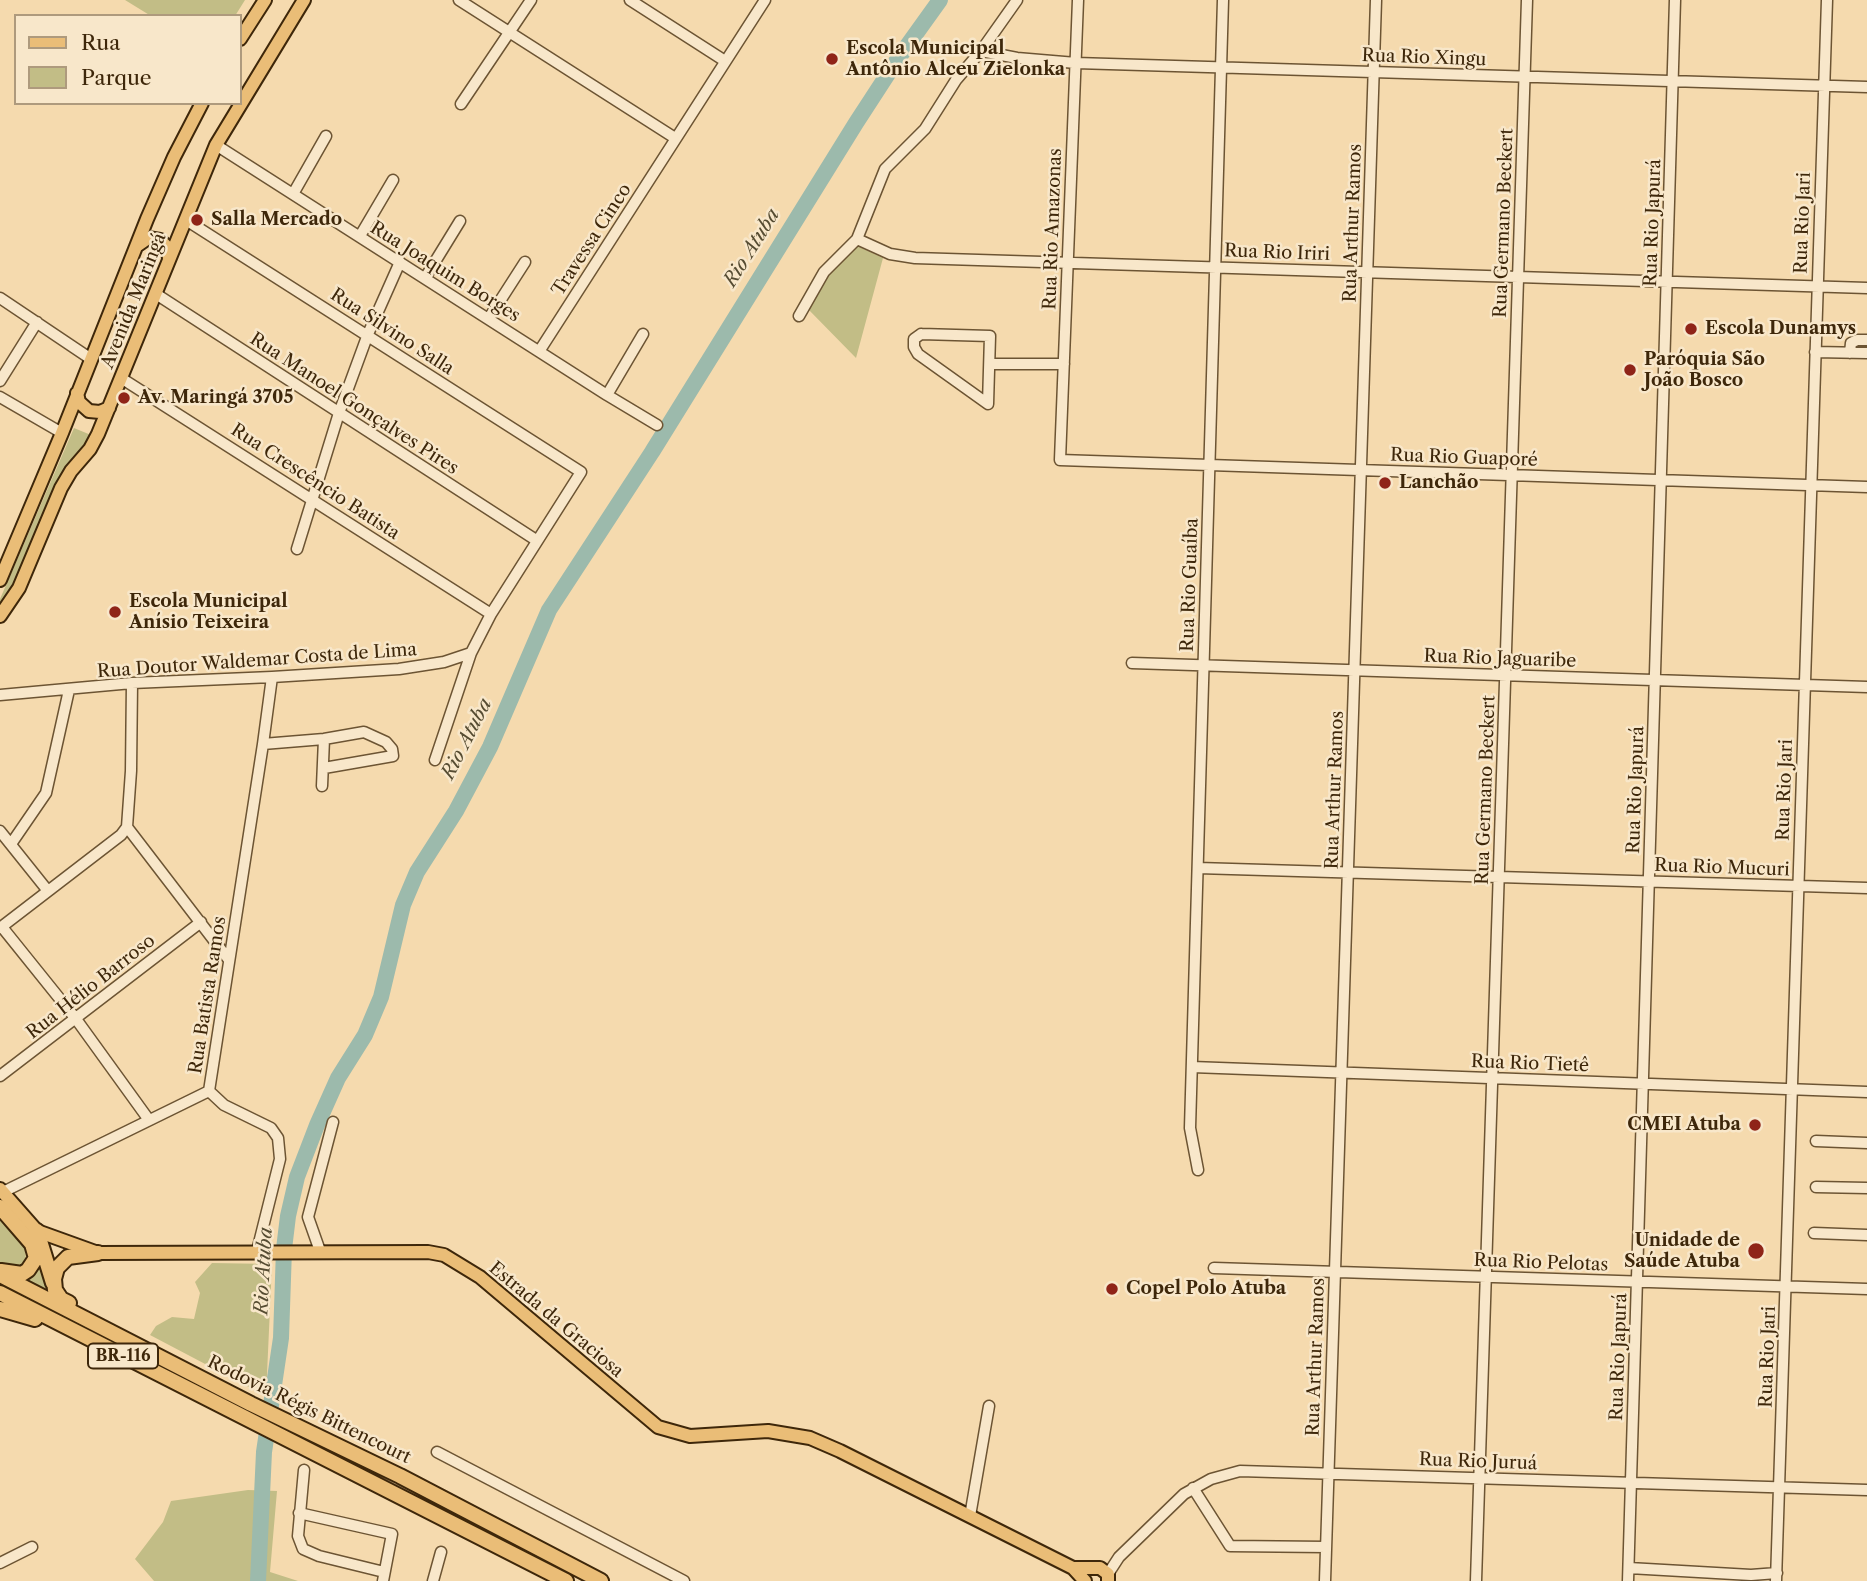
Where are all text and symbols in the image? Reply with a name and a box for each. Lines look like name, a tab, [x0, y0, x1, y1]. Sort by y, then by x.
legend	[14, 14, 242, 105]
text: Rua	[81, 30, 120, 55]
place label: Escola Municipal Antônio Alceu Zielonka	[846, 38, 1065, 80]
street label: Rua Rio Xingu	[1361, 45, 1487, 71]
marker: Escola Municipal Antônio Alceu Zielonka	[824, 51, 840, 67]
text: Parque	[81, 65, 152, 90]
street label: Rua Germano Beckert	[1490, 128, 1518, 318]
street label: Rua Arthur Ramos	[1339, 143, 1367, 303]
street label: Rua Rio Amazonas	[1039, 148, 1067, 310]
street label: Rua Rio Japurá	[1640, 159, 1666, 287]
street label: Rua Rio Jari	[1790, 172, 1816, 274]
street label: Travessa Cinco	[548, 180, 636, 300]
water label: Rio Atuba	[719, 205, 785, 291]
place label: Salla Mercado	[211, 209, 342, 231]
marker: Salla Mercado	[189, 212, 205, 228]
street label: Rua Joaquim Borges	[366, 217, 524, 327]
street label: Avenida Maringá	[97, 230, 171, 372]
street label: Rua Rio Iriri	[1224, 240, 1330, 266]
street label: Rua Silvino Salla	[326, 284, 458, 380]
place label: Escola Dunamys	[1705, 318, 1856, 340]
marker: Escola Dunamys	[1683, 321, 1699, 337]
street label: Rua Manoel Gonçalves Pires	[246, 328, 462, 480]
place label: Paróquia São João Bosco	[1644, 349, 1765, 392]
marker: Paróquia São João Bosco	[1622, 362, 1638, 378]
place label: Av. Maringá 3705	[138, 387, 293, 409]
marker: Av. Maringá 3705	[116, 390, 132, 406]
street label: Rua Crescêncio Batista	[227, 419, 403, 545]
street label: Rua Rio Guaporé	[1390, 445, 1538, 471]
place label: Lanchão	[1399, 472, 1478, 494]
marker: Lanchão	[1377, 475, 1393, 491]
street label: Rua Rio Guaíba	[1177, 518, 1203, 652]
place label: Escola Municipal Anísio Teixeira	[129, 591, 288, 634]
marker: Escola Municipal Anísio Teixeira	[107, 604, 123, 620]
street label: Rua Doutor Waldemar Costa de Lima	[96, 639, 418, 683]
street label: Rua Rio Jaguaribe	[1423, 646, 1577, 672]
water label: Rio Atuba	[437, 695, 497, 783]
street label: Rua Germano Beckert	[1472, 695, 1500, 885]
street label: Rua Arthur Ramos	[1321, 710, 1349, 870]
street label: Rua Rio Japurá	[1623, 726, 1649, 854]
street label: Rua Rio Jari	[1772, 739, 1798, 841]
street label: Rua Rio Mucuri	[1654, 855, 1790, 881]
street label: Rua Batista Ramos	[185, 915, 231, 1075]
street label: Rua Hélio Barroso	[22, 930, 160, 1044]
street label: Rua Rio Tietê	[1471, 1051, 1589, 1077]
place label: CMEI Atuba	[1627, 1114, 1741, 1136]
marker: CMEI Atuba	[1747, 1117, 1763, 1133]
water label: Rio Atuba	[250, 1227, 278, 1315]
place label: Unidade de Saúde Atuba	[1624, 1230, 1740, 1272]
marker: Unidade de Saúde Atuba	[1746, 1241, 1766, 1261]
street label: Rua Rio Pelotas	[1473, 1250, 1609, 1276]
street label: Estrada da Graciosa	[484, 1257, 628, 1383]
street label: Rua Arthur Ramos	[1302, 1277, 1330, 1437]
place label: Copel Polo Atuba	[1126, 1278, 1286, 1300]
marker: Copel Polo Atuba	[1104, 1281, 1120, 1297]
street label: Rua Rio Japurá	[1606, 1293, 1632, 1421]
street label: Rua Rio Jari	[1755, 1306, 1781, 1408]
road number: BR-116	[88, 1344, 158, 1368]
street label: Rodovia Régis Bittencourt	[204, 1351, 414, 1469]
street label: Rua Rio Juruá	[1418, 1449, 1538, 1475]

